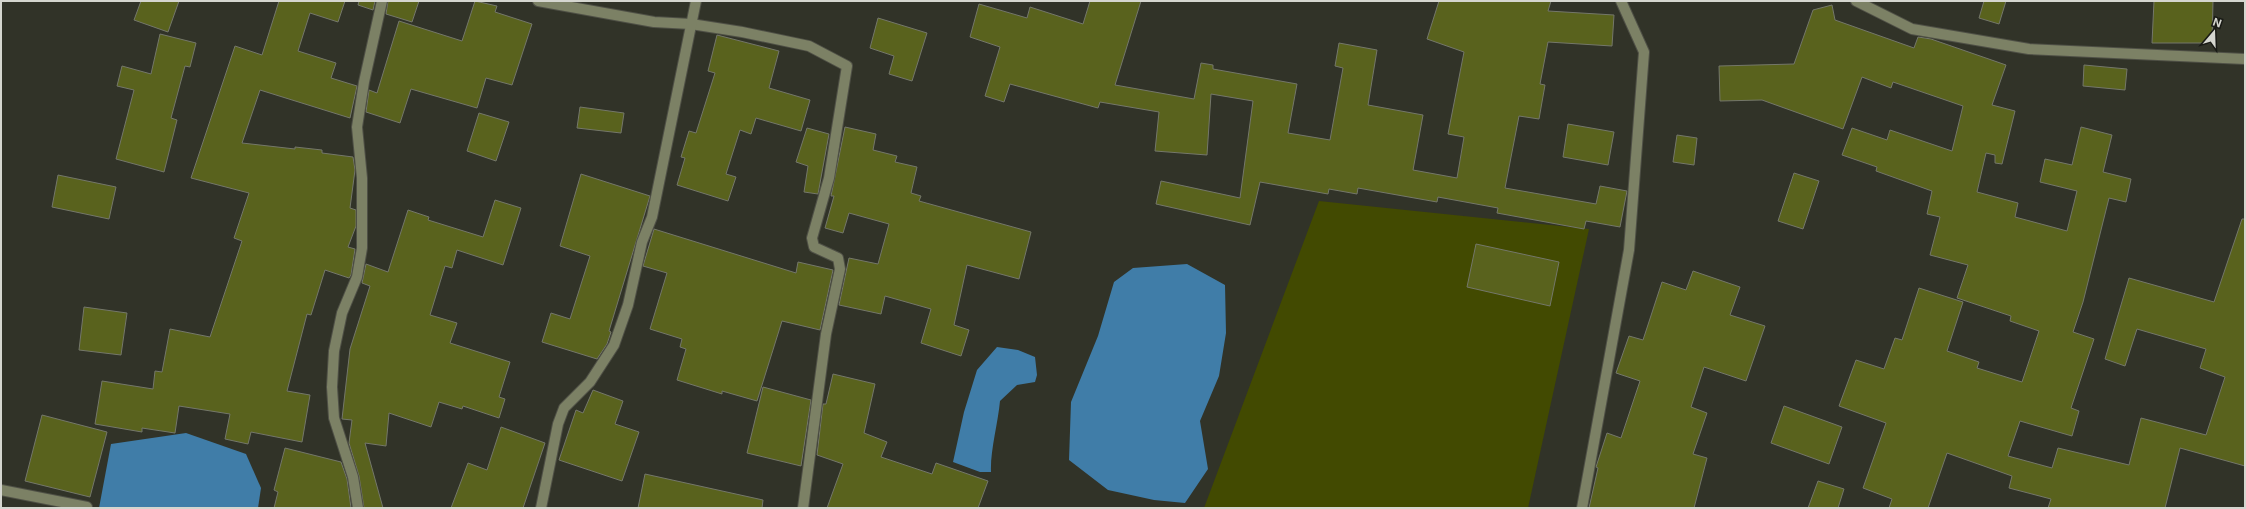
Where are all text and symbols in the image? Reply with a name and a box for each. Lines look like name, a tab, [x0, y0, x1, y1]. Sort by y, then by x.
north arrow	[2194, 12, 2234, 52]
text: N	[2211, 15, 2224, 31]

